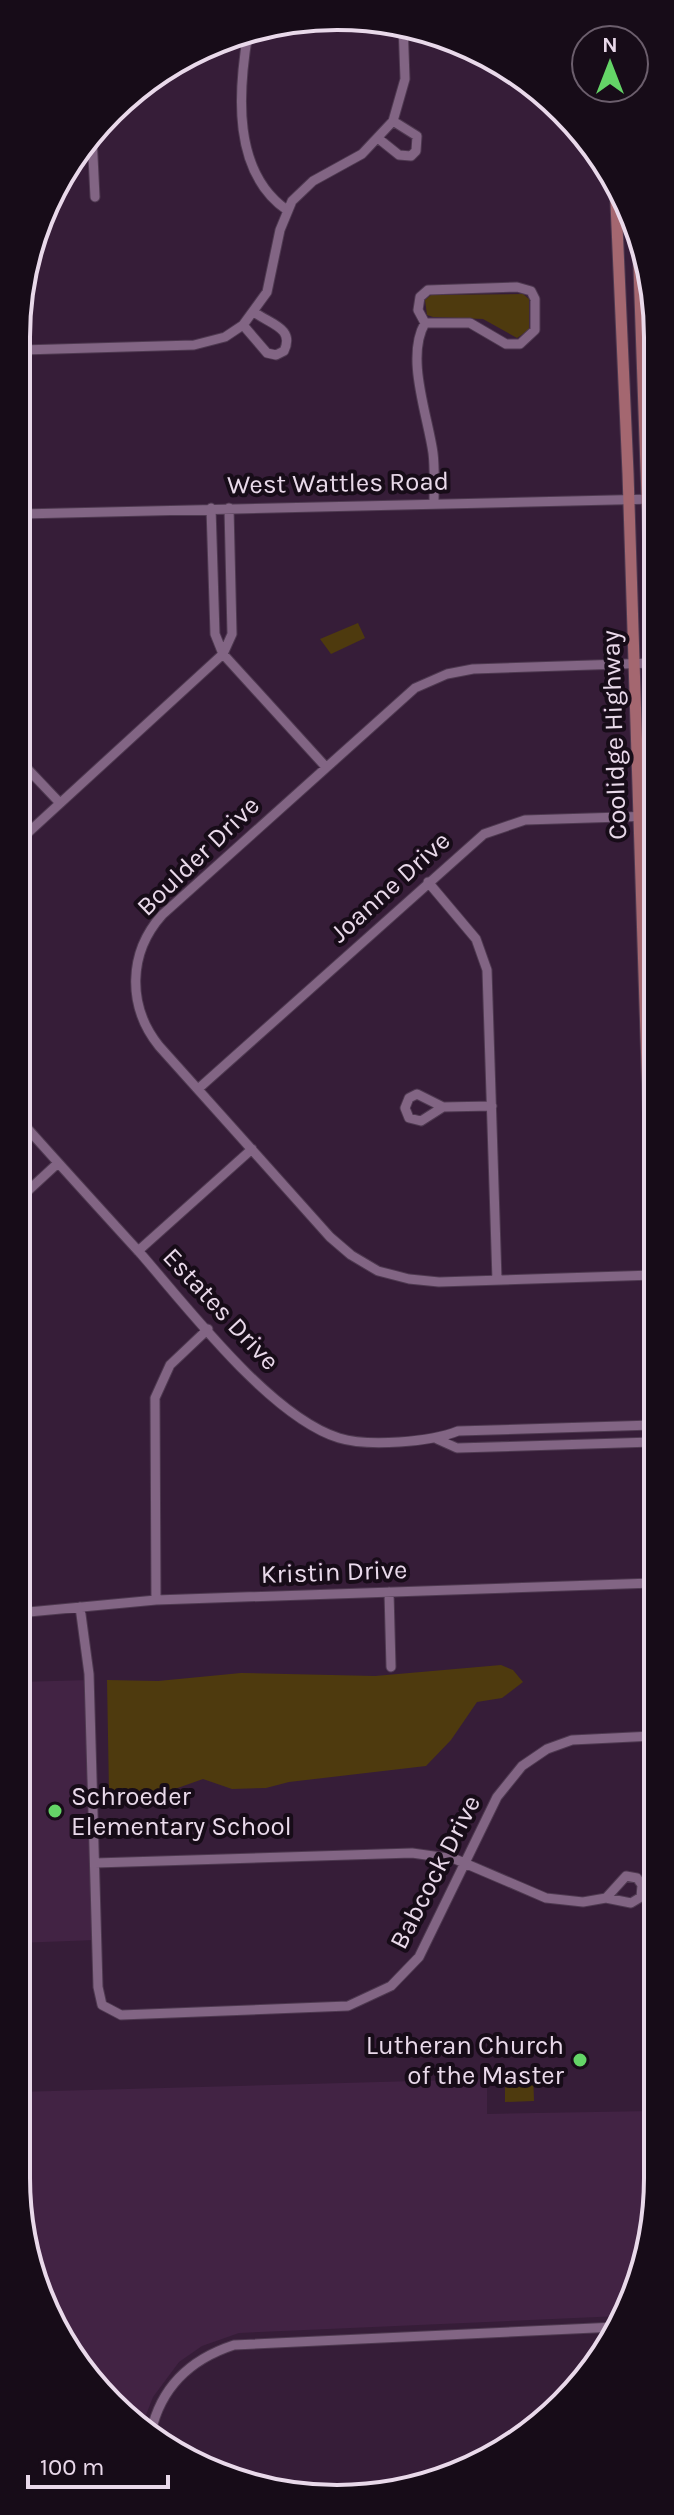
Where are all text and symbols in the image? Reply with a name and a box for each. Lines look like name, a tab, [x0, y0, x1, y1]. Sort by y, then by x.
north arrow	[570, 24, 650, 104]
text: N	[602, 32, 618, 58]
street label: West Wattles Road	[227, 466, 449, 500]
street label: Coolidge Highway	[595, 630, 633, 840]
street label: Boulder Drive	[130, 790, 266, 922]
street label: Joanne Drive	[324, 825, 456, 949]
street label: Estates Drive	[156, 1241, 286, 1377]
street label: Kristin Drive	[260, 1554, 408, 1590]
place label: Schroeder Elementary School	[71, 1781, 292, 1842]
street label: Babcock Drive	[383, 1790, 487, 1954]
marker: Schroeder Elementary School	[46, 1802, 64, 1820]
place label: Lutheran Church of the Master	[366, 2030, 565, 2091]
marker: Lutheran Church of the Master	[571, 2051, 589, 2069]
scale bar	[28, 2439, 168, 2489]
text: 100 m	[40, 2453, 105, 2481]

